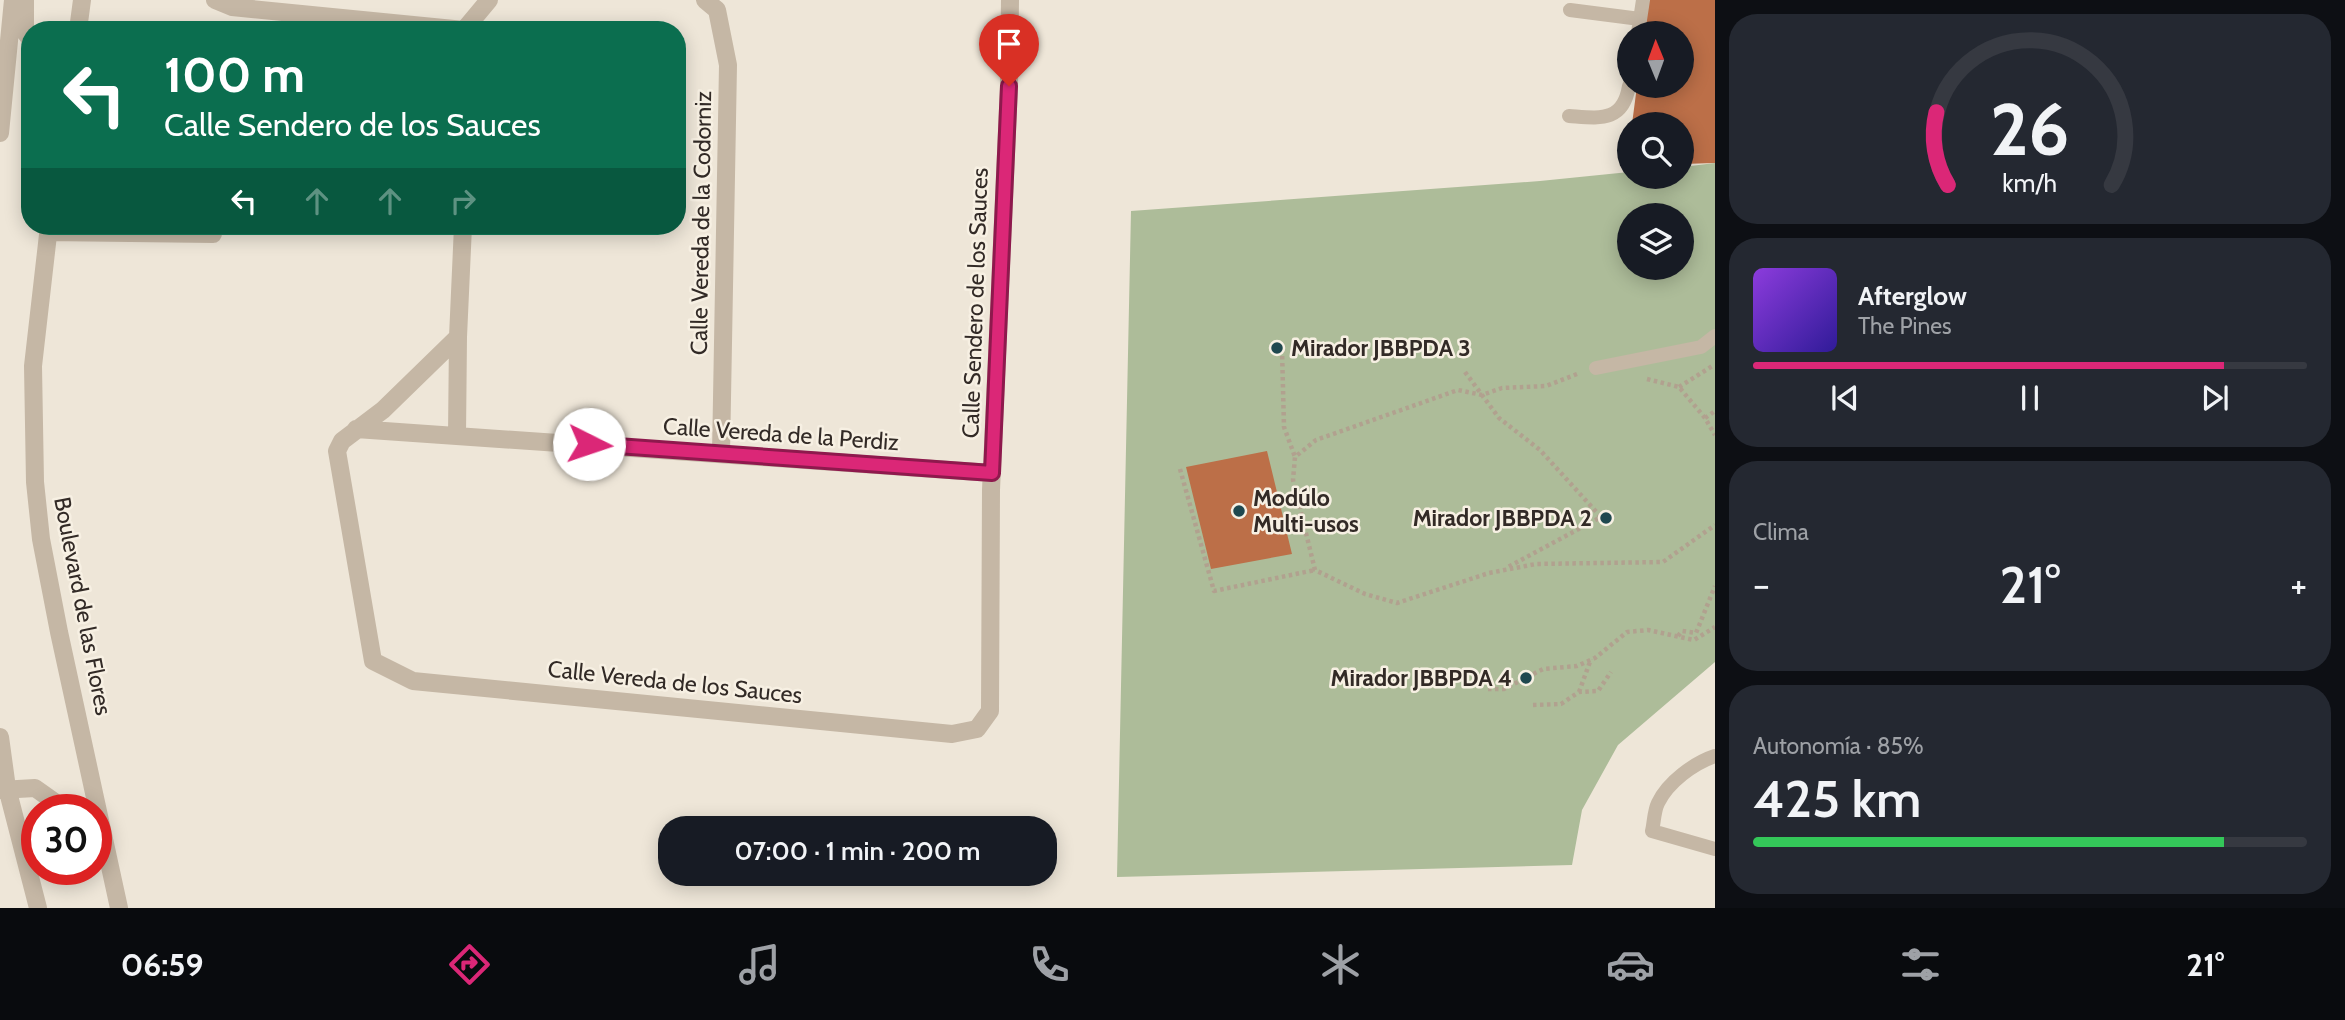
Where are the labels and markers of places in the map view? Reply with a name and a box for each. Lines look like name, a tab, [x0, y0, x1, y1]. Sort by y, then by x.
pin	[979, 14, 1039, 86]
place label: Mirador JBBPDA 3	[1291, 334, 1471, 362]
marker: Mirador JBBPDA 3	[1269, 340, 1285, 356]
place label: Modúlo Multi-usos	[1253, 484, 1359, 538]
marker: Modúlo Multi-usos	[1231, 503, 1247, 519]
place label: Mirador JBBPDA 2	[1413, 504, 1592, 532]
marker: Mirador JBBPDA 2	[1598, 510, 1614, 526]
place label: Mirador JBBPDA 4	[1331, 664, 1512, 692]
marker: Mirador JBBPDA 4	[1518, 670, 1534, 686]

